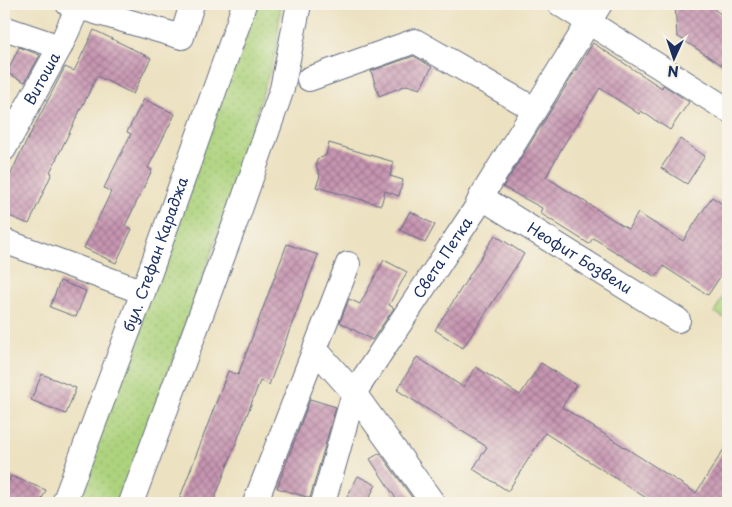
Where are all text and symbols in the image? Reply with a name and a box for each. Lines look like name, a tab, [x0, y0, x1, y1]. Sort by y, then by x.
north arrow	[650, 32, 700, 82]
street label: Витоша	[17, 47, 65, 109]
text: N	[667, 61, 679, 82]
street label: бул. Стефан Караджа	[116, 173, 193, 335]
street label: Света Петка	[406, 211, 477, 303]
street label: Неофит Бозвели	[523, 216, 637, 299]

